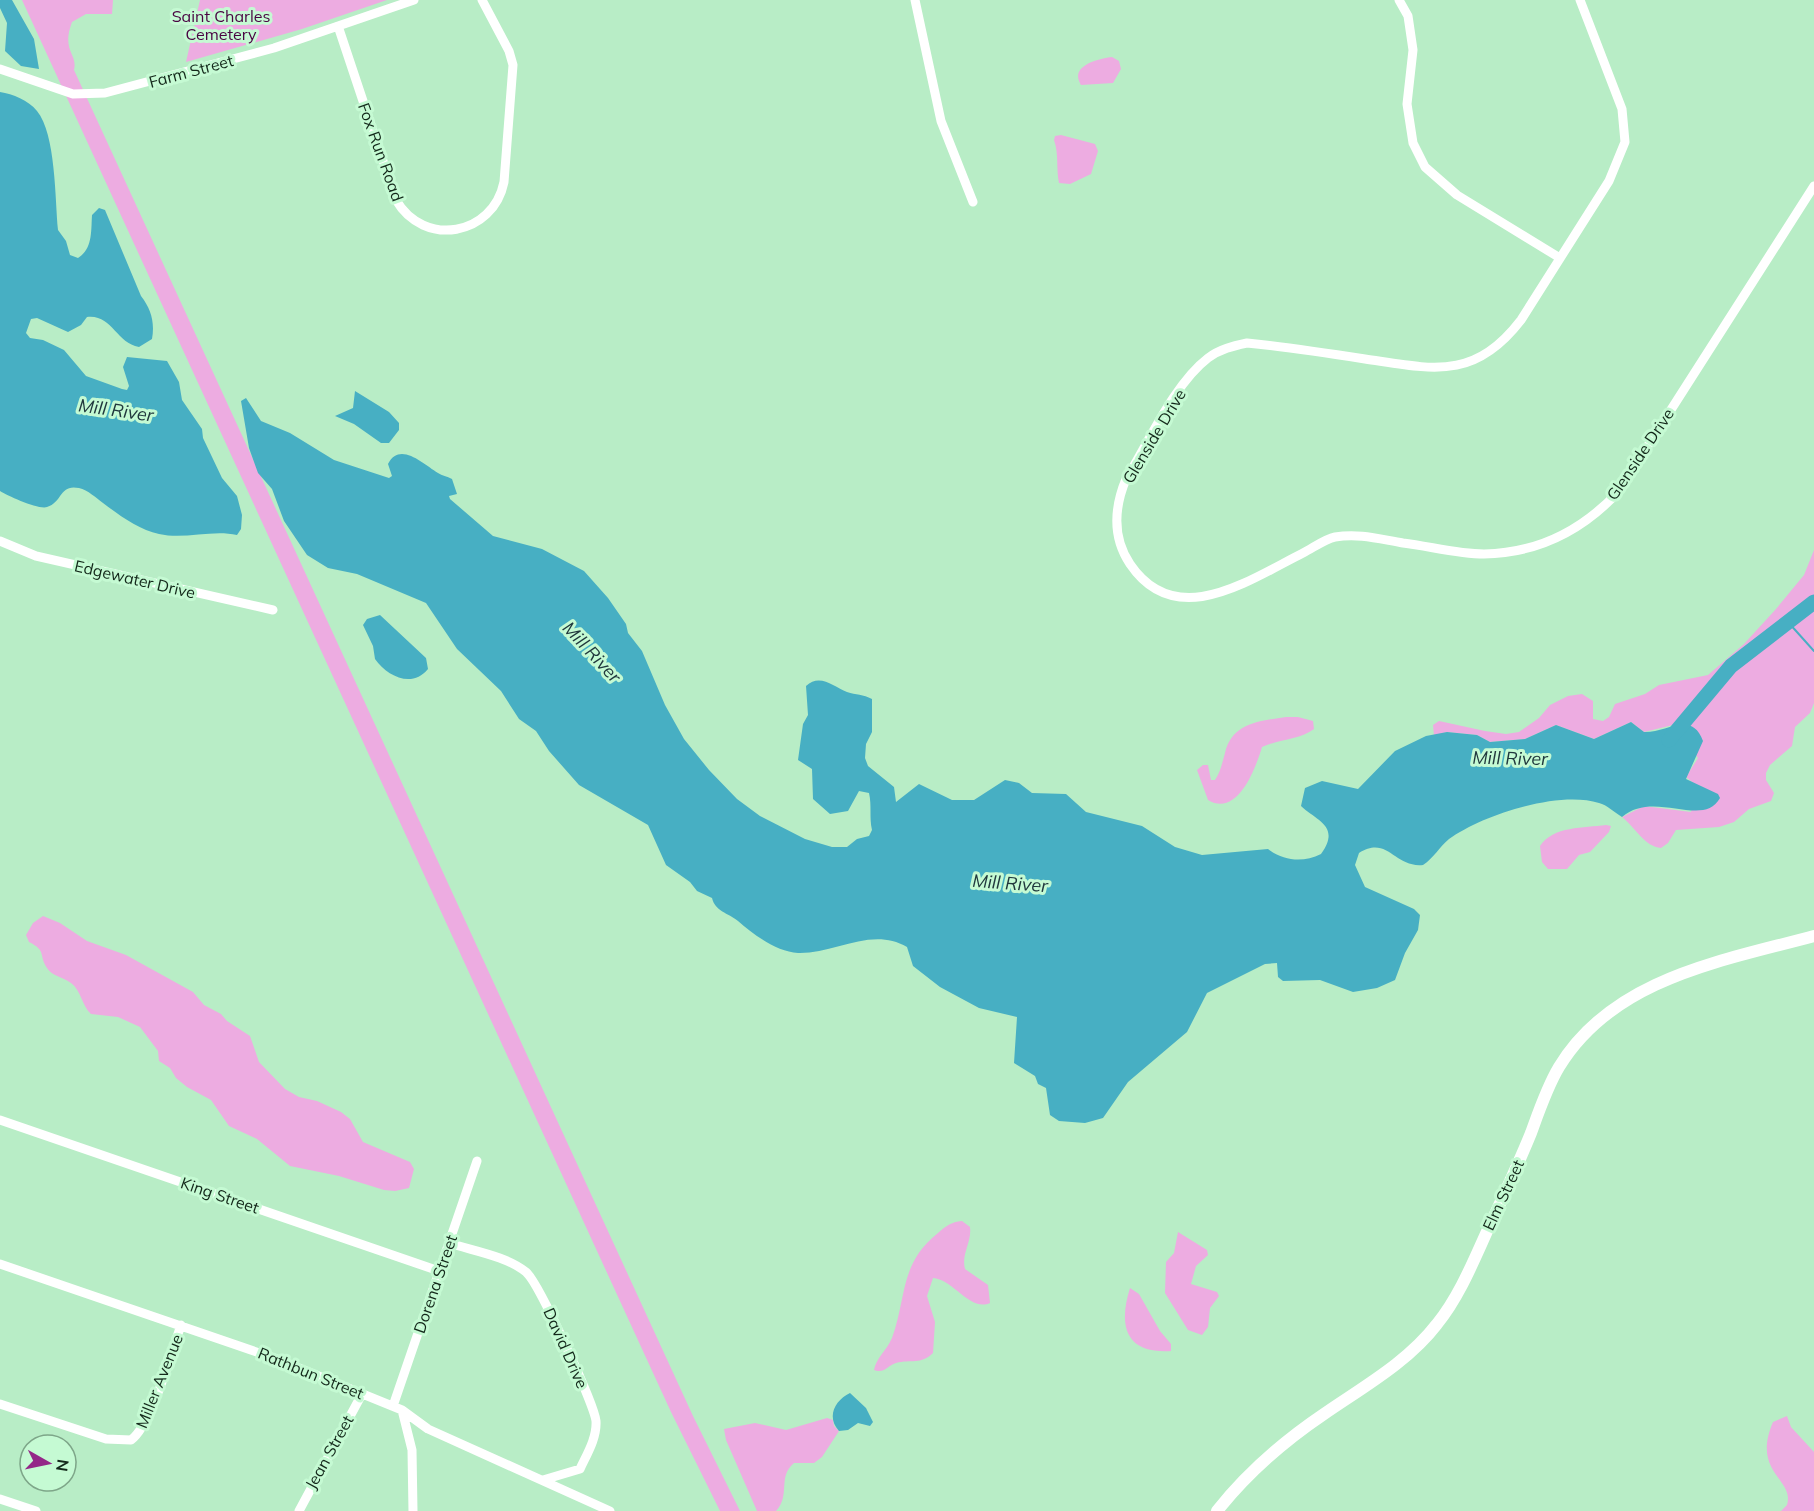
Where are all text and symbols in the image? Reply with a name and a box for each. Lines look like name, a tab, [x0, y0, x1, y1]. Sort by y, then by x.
park label: Saint Charles Cemetery	[172, 6, 270, 44]
street label: Farm Street	[147, 50, 236, 92]
street label: Fox Run Road	[354, 100, 408, 204]
street label: Glenside Drive	[1118, 385, 1190, 487]
water label: Mill River	[77, 393, 156, 427]
street label: Glenside Drive	[1602, 404, 1678, 504]
street label: Edgewater Drive	[73, 555, 197, 603]
water label: Mill River	[558, 617, 627, 689]
water label: Mill River	[1472, 746, 1549, 770]
water label: Mill River	[972, 869, 1050, 897]
street label: Elm Street	[1478, 1156, 1528, 1234]
street label: King Street	[178, 1172, 262, 1218]
street label: Dorena Street	[409, 1232, 461, 1336]
street label: David Drive	[539, 1305, 593, 1391]
street label: Miller Avenue	[131, 1331, 187, 1431]
street label: Rathbun Street	[255, 1343, 367, 1403]
street label: Jean Street	[301, 1411, 358, 1492]
north arrow	[18, 1433, 78, 1493]
text: N	[52, 1458, 74, 1473]

